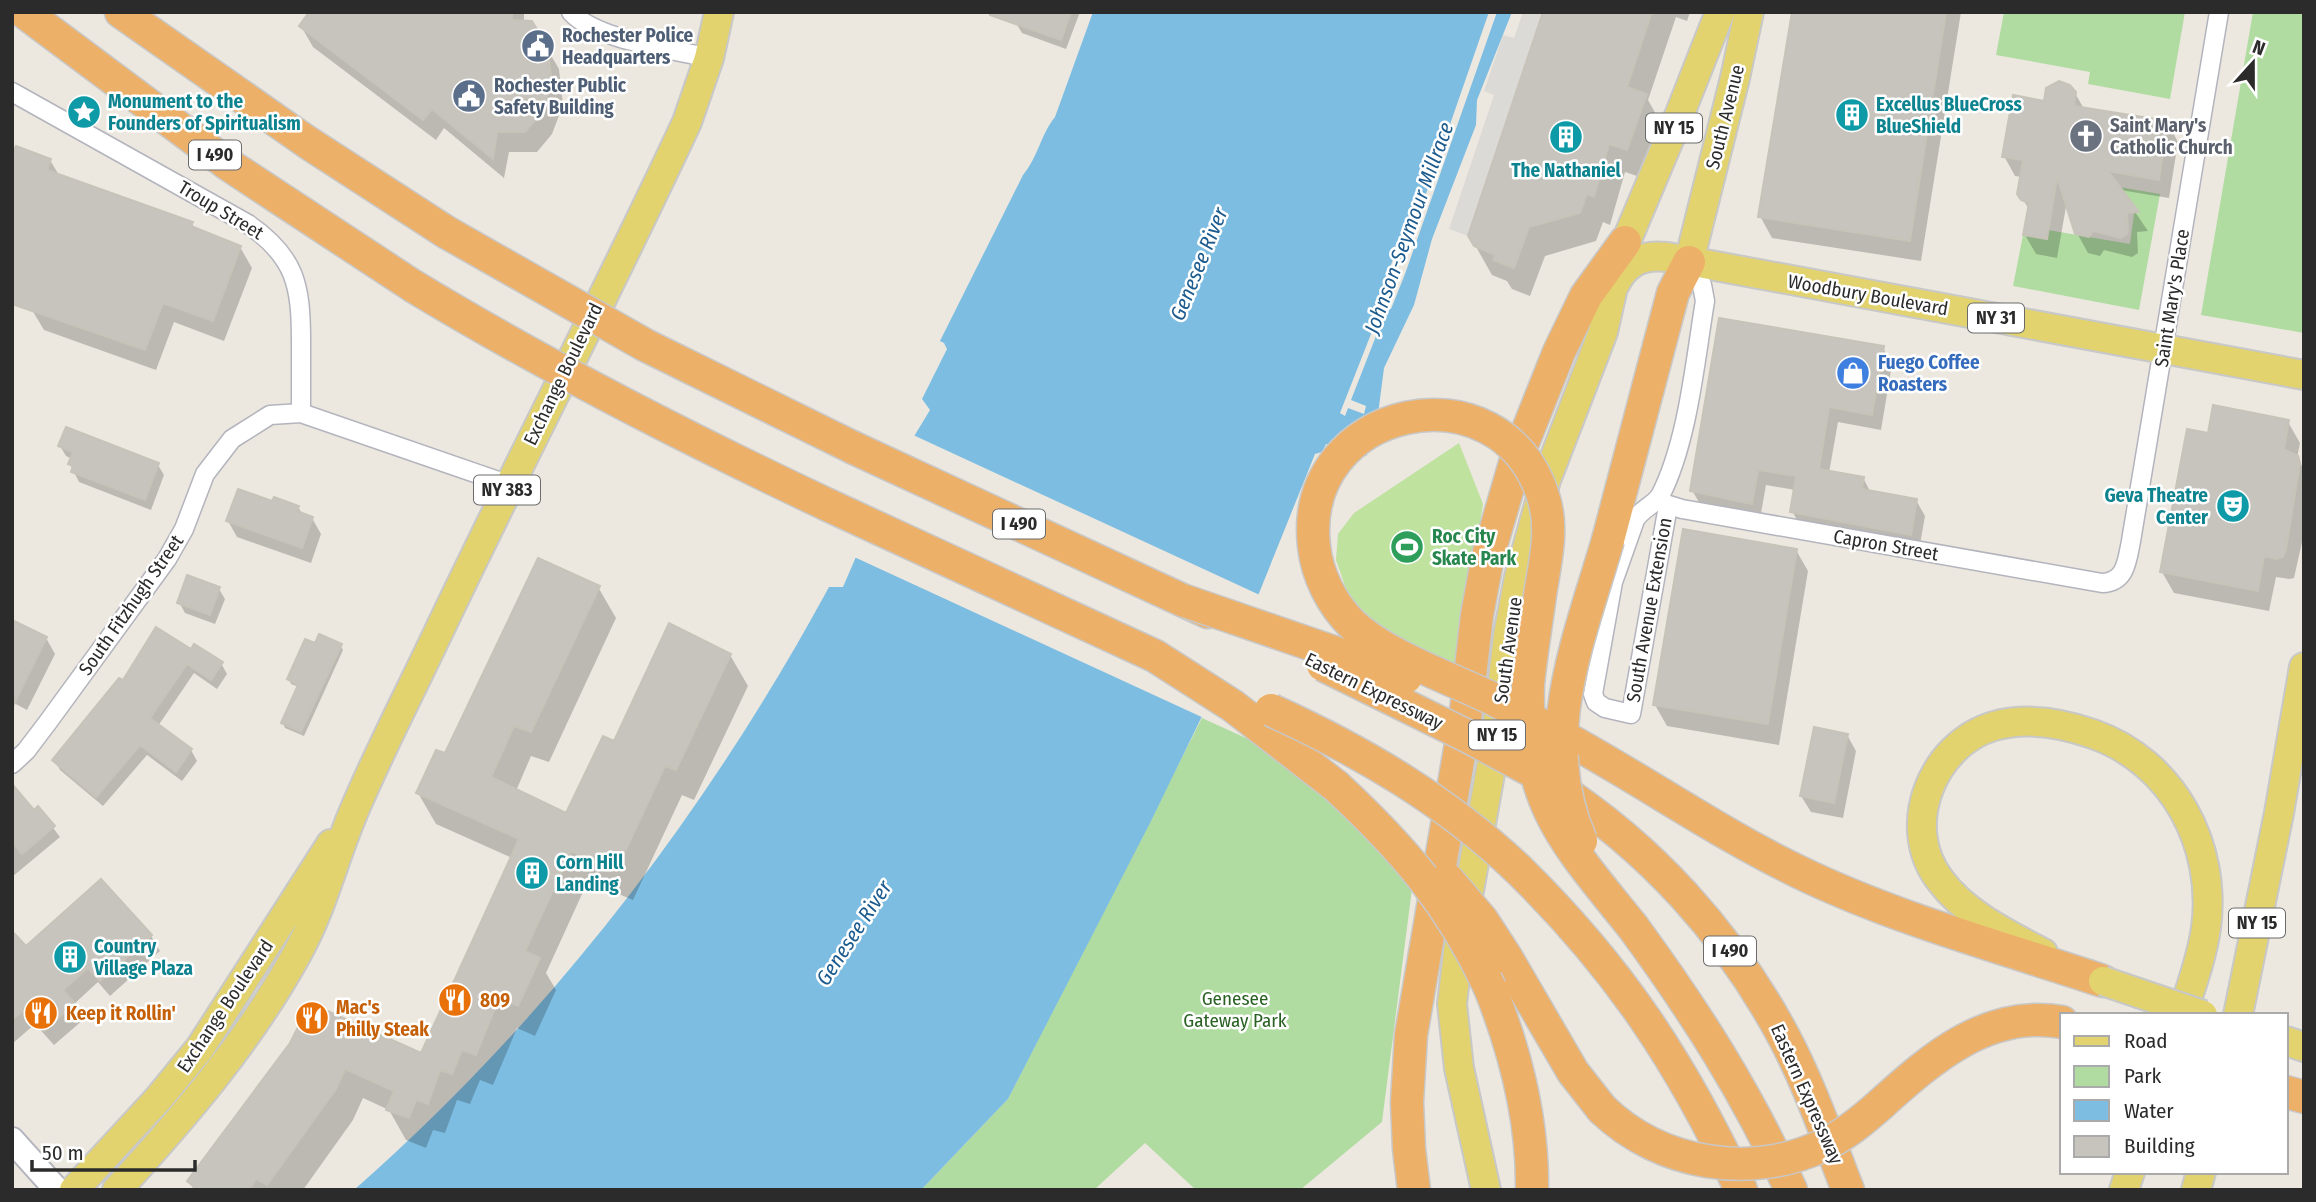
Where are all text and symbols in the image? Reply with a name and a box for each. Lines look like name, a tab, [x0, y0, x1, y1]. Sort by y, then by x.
place label: Rochester Police Headquarters	[562, 24, 694, 69]
public building icon: Rochester Police Headquarters	[519, 27, 557, 65]
north arrow	[2218, 28, 2288, 98]
text: N	[2249, 35, 2268, 60]
street label: South Avenue	[1701, 62, 1749, 172]
place label: Rochester Public Safety Building	[494, 74, 627, 119]
public building icon: Rochester Public Safety Building	[450, 77, 488, 115]
place label: Monument to the Founders of Spiritualism	[108, 90, 301, 135]
place icon: Monument to the Founders of Spiritualism	[65, 93, 103, 131]
place label: Excellus BlueCross BlueShield	[1876, 93, 2023, 138]
building icon: Excellus BlueCross BlueShield	[1833, 96, 1871, 134]
road number: NY 15	[1646, 113, 1702, 142]
place label: Saint Mary's Catholic Church	[2110, 114, 2233, 159]
church icon: Saint Mary's Catholic Church	[2067, 117, 2105, 155]
building icon: The Nathaniel	[1547, 118, 1585, 156]
water label: Johnson-Seymour Millrace	[1358, 119, 1459, 338]
road number: I 490	[189, 140, 241, 170]
place label: The Nathaniel	[1511, 159, 1622, 182]
street label: Troup Street	[174, 176, 269, 245]
water label: Genesee River	[1165, 203, 1234, 324]
street label: Saint Mary's Place	[2150, 227, 2194, 369]
street label: Woodbury Boulevard	[1786, 270, 1950, 320]
street label: Exchange Boulevard	[519, 299, 607, 449]
road number: NY 31	[1968, 304, 2024, 332]
place label: Fuego Coffee Roasters	[1878, 351, 1980, 396]
shop icon: Fuego Coffee Roasters	[1834, 354, 1872, 392]
road number: NY 383	[474, 476, 540, 504]
place label: Geva Theatre Center	[2104, 484, 2209, 529]
theatre icon: Geva Theatre Center	[2214, 487, 2252, 525]
road number: I 490	[993, 510, 1045, 538]
street label: South Avenue Extension	[1621, 516, 1677, 704]
street label: Capron Street	[1832, 524, 1941, 566]
place label: Roc City Skate Park	[1432, 525, 1516, 570]
sports icon: Roc City Skate Park	[1388, 528, 1426, 566]
street label: South Fitzhugh Street	[74, 530, 189, 680]
street label: South Avenue	[1489, 595, 1527, 705]
street label: Eastern Expressway	[1301, 648, 1447, 735]
road number: NY 15	[1469, 720, 1525, 750]
place label: Corn Hill Landing	[556, 851, 624, 896]
building icon: Corn Hill Landing	[513, 854, 551, 892]
water label: Genesee River	[811, 875, 898, 990]
road number: NY 15	[2229, 908, 2285, 938]
place label: Country Village Plaza	[93, 935, 193, 980]
street label: Exchange Boulevard	[172, 935, 278, 1077]
road number: I 490	[1704, 936, 1756, 966]
building icon: Country Village Plaza	[51, 938, 89, 976]
restaurant icon: 809	[436, 981, 474, 1019]
park label: Genesee Gateway Park	[1183, 987, 1287, 1032]
place label: 809	[480, 989, 510, 1012]
restaurant icon: Keep it Rollin'	[22, 994, 60, 1032]
place label: Mac's Philly Steak	[336, 996, 429, 1041]
restaurant icon: Mac's Philly Steak	[293, 999, 331, 1037]
place label: Keep it Rollin'	[66, 1002, 176, 1025]
legend	[2060, 1013, 2288, 1174]
street label: Eastern Expressway	[1766, 1020, 1848, 1168]
text: Road	[2124, 1028, 2168, 1054]
text: Park	[2124, 1063, 2162, 1089]
text: Water	[2124, 1098, 2174, 1124]
scale bar	[32, 1128, 194, 1172]
text: Building	[2124, 1133, 2195, 1159]
text: 50 m	[42, 1140, 84, 1166]

